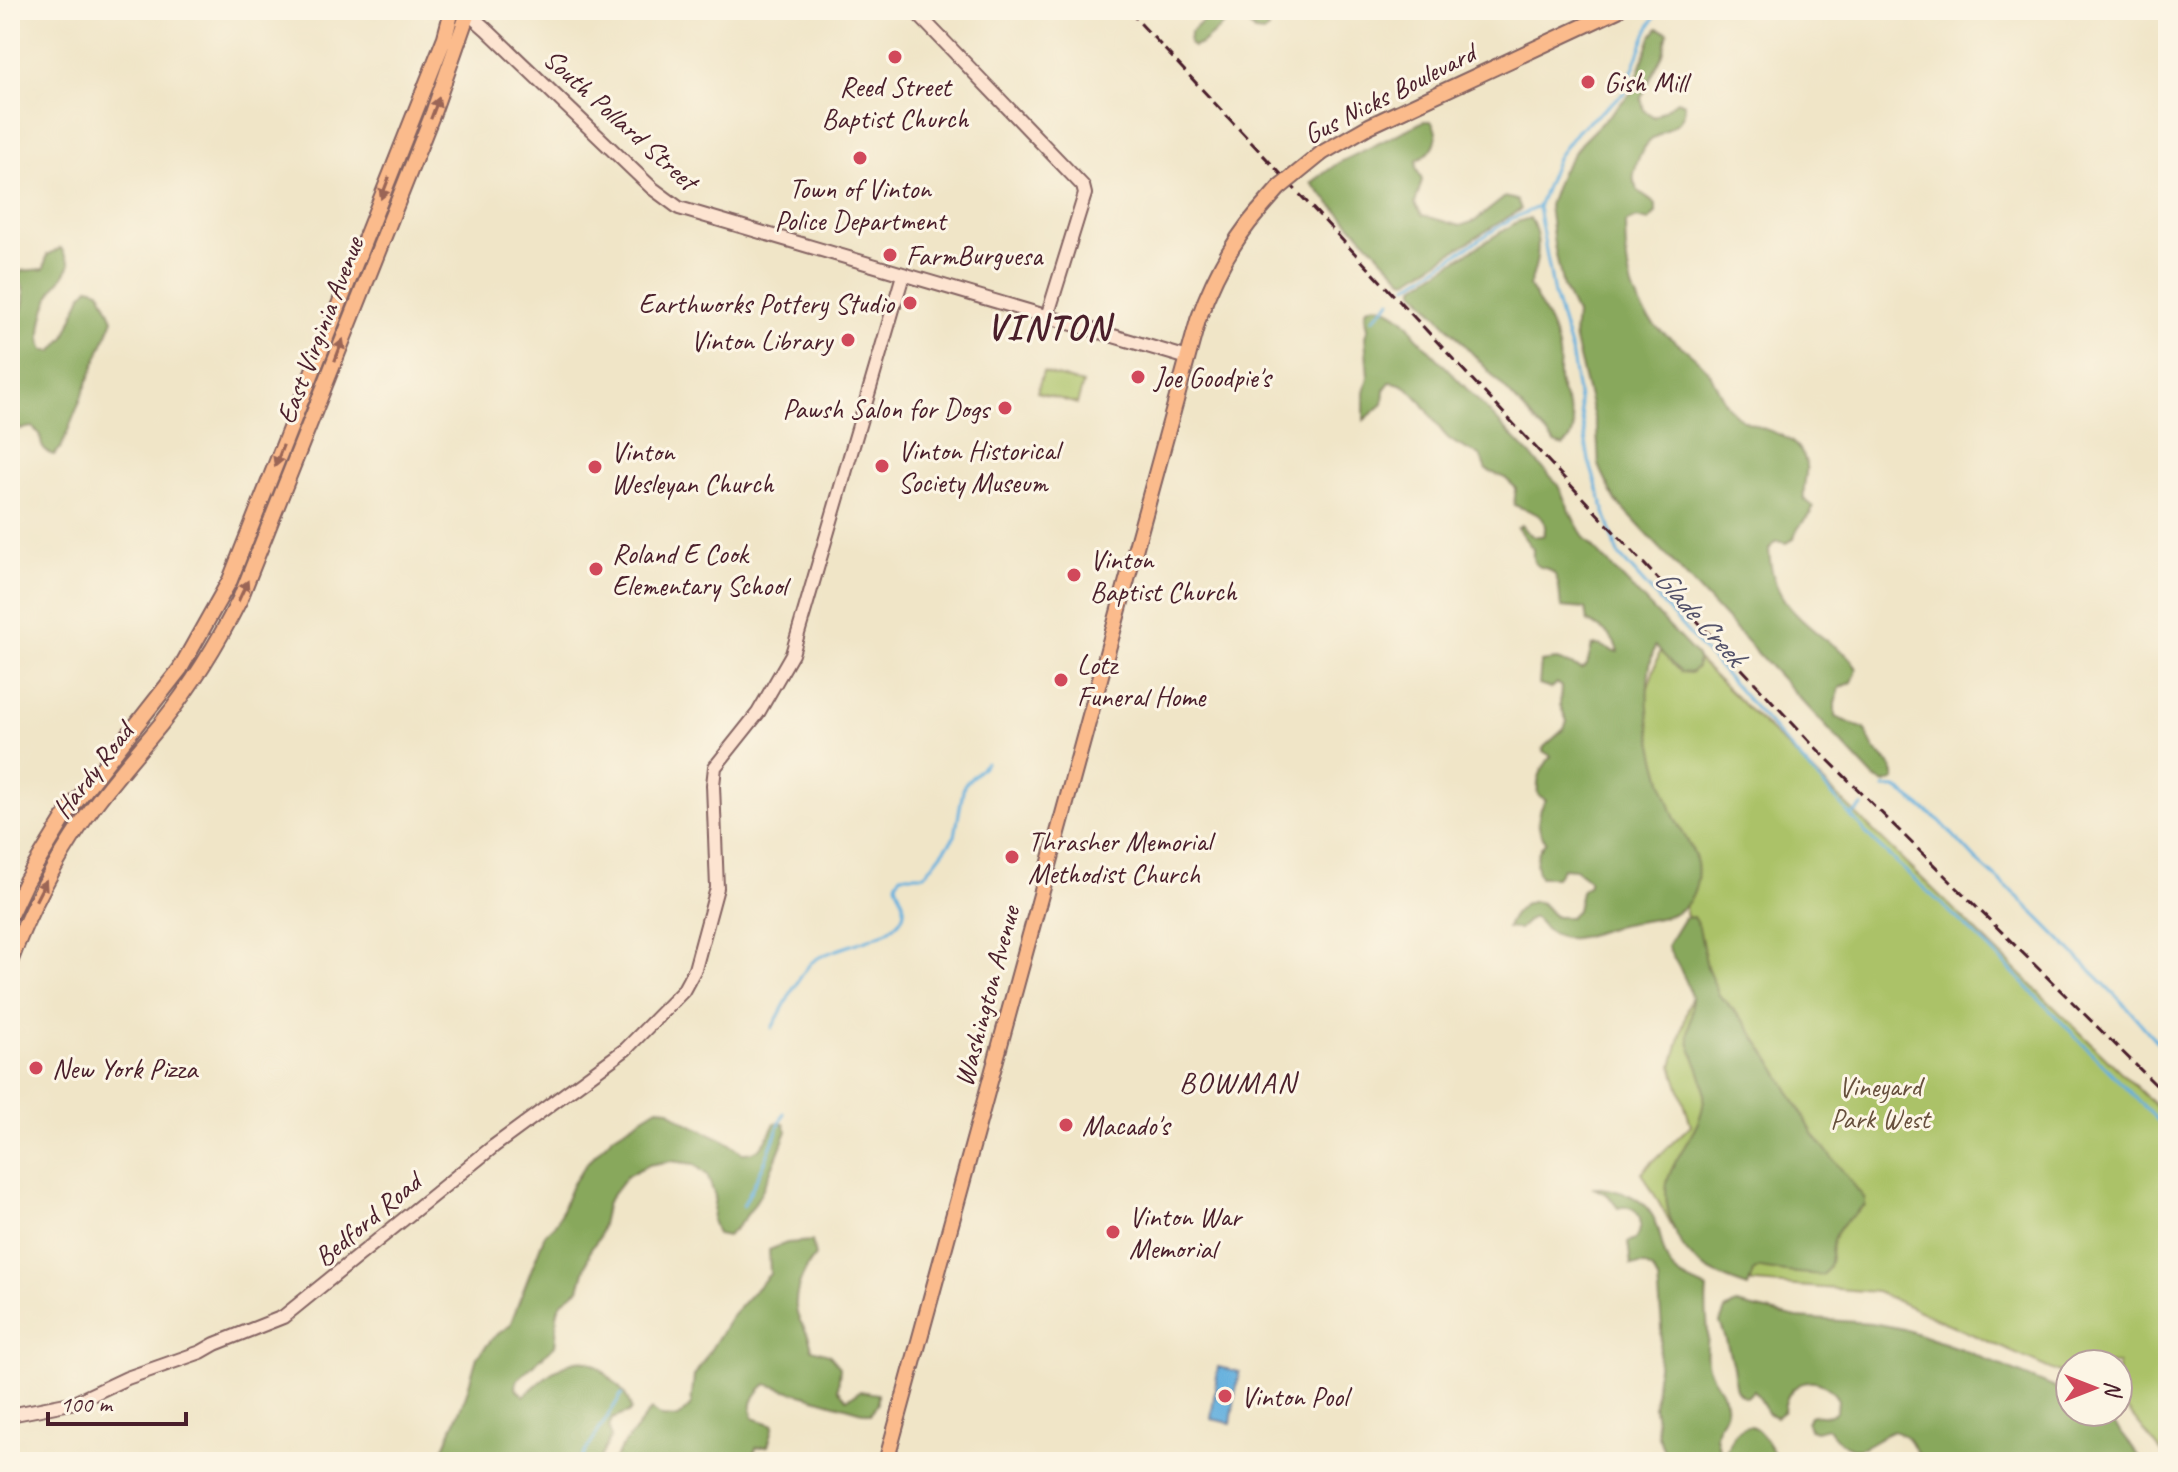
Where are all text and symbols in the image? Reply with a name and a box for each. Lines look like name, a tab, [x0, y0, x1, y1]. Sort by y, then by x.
street label: Gus Nicks Boulevard	[1298, 33, 1484, 152]
street label: South Pollard Street	[536, 41, 708, 200]
marker: Reed Street Baptist Church	[886, 48, 904, 66]
place label: Gish Mill	[1604, 65, 1692, 100]
place label: Reed Street Baptist Church	[822, 69, 970, 136]
marker: Gish Mill	[1579, 73, 1597, 91]
one-way arrow	[429, 96, 442, 120]
marker: Town of Vinton Police Department	[851, 149, 869, 167]
place label: Town of Vinton Police Department	[774, 171, 948, 238]
one-way arrow	[378, 176, 391, 200]
street label: East Virginia Avenue	[268, 230, 372, 428]
place label: FarmBurguesa	[906, 238, 1044, 273]
marker: FarmBurguesa	[881, 246, 899, 264]
place label: Earthworks Pottery Studio	[638, 286, 896, 321]
marker: Earthworks Pottery Studio	[901, 294, 919, 312]
district label: VINTON	[987, 304, 1115, 350]
place label: Vinton Library	[691, 323, 834, 358]
marker: Vinton Library	[839, 331, 857, 349]
one-way arrow	[333, 338, 346, 362]
place label: Joe Goodpie's	[1152, 360, 1273, 395]
marker: Joe Goodpie's	[1129, 368, 1147, 386]
place label: Pawsh Salon for Dogs	[782, 391, 991, 426]
marker: Pawsh Salon for Dogs	[996, 399, 1014, 417]
place label: Vinton Historical Society Museum	[898, 433, 1065, 500]
place label: Vinton Wesleyan Church	[611, 434, 775, 501]
one-way arrow	[272, 444, 285, 468]
marker: Vinton Historical Society Museum	[873, 457, 891, 475]
marker: Vinton Wesleyan Church	[586, 458, 604, 476]
place label: Roland E Cook Elementary School	[612, 536, 792, 603]
place label: Vinton Baptist Church	[1090, 542, 1238, 609]
marker: Roland E Cook Elementary School	[587, 560, 605, 578]
water label: Glade Creek	[1647, 561, 1757, 677]
marker: Vinton Baptist Church	[1065, 566, 1083, 584]
one-way arrow	[237, 580, 250, 603]
place label: Lotz Funeral Home	[1077, 647, 1207, 714]
marker: Lotz Funeral Home	[1052, 671, 1070, 689]
street label: Hardy Road	[44, 712, 143, 825]
place label: Thrasher Memorial Methodist Church	[1028, 824, 1217, 891]
marker: Thrasher Memorial Methodist Church	[1003, 848, 1021, 866]
one-way arrow	[34, 879, 47, 902]
street label: Washington Avenue	[946, 900, 1028, 1090]
place label: New York Pizza	[52, 1051, 199, 1086]
marker: New York Pizza	[27, 1059, 45, 1077]
district label: BOWMAN	[1179, 1063, 1300, 1101]
park label: Vineyard Park West	[1830, 1069, 1932, 1136]
place label: Macado's	[1082, 1108, 1172, 1143]
marker: Macado's	[1057, 1116, 1075, 1134]
street label: Bedford Road	[307, 1162, 431, 1274]
place label: Vinton War Memorial	[1129, 1199, 1244, 1266]
marker: Vinton War Memorial	[1104, 1223, 1122, 1241]
north arrow	[2054, 1348, 2134, 1428]
scale bar	[48, 1376, 186, 1426]
place label: Vinton Pool	[1241, 1379, 1353, 1414]
text: N	[2099, 1381, 2127, 1398]
marker: Vinton Pool	[1216, 1387, 1234, 1405]
text: 100 m	[60, 1389, 114, 1419]

